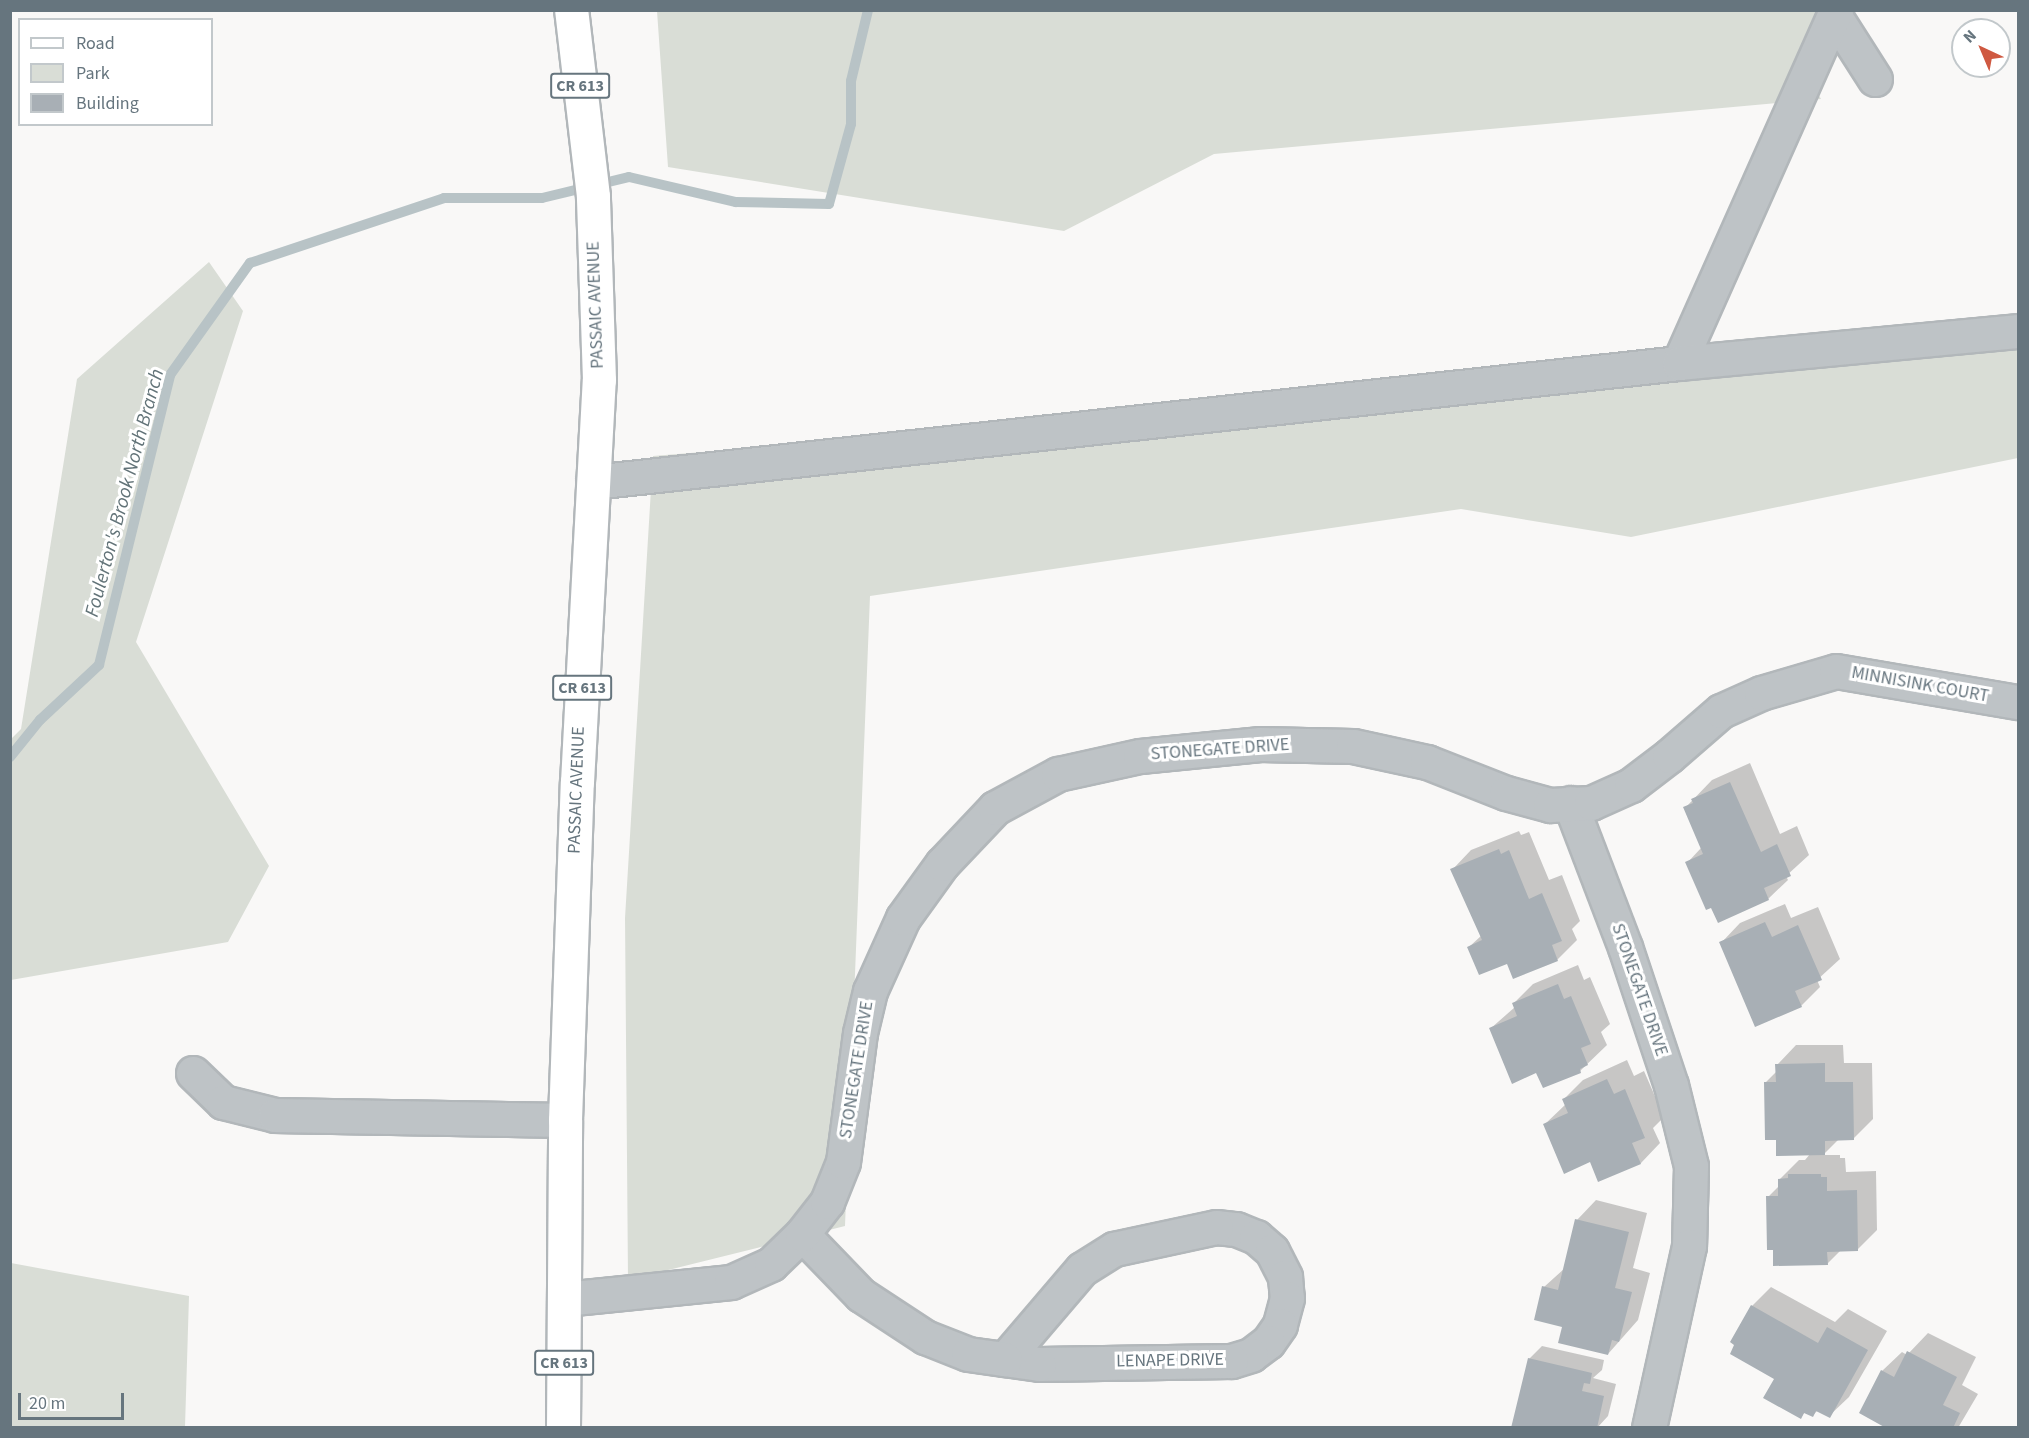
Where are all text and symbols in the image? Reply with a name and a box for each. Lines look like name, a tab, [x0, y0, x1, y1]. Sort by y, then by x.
legend	[18, 18, 213, 126]
north arrow	[1951, 18, 2011, 78]
text: N	[1958, 25, 1981, 48]
text: Road	[76, 31, 115, 56]
text: Park	[76, 61, 110, 86]
road number: CR 613	[550, 73, 610, 99]
text: Building	[76, 91, 139, 116]
street label: PASSAIC AVENUE	[583, 241, 609, 369]
water label: Foulerton's Brook North Branch	[80, 366, 170, 620]
street label: MINNISINK COURT	[1850, 662, 1990, 708]
road number: CR 613	[552, 675, 612, 701]
street label: PASSAIC AVENUE	[564, 726, 590, 854]
street label: STONEGATE DRIVE	[1150, 734, 1290, 766]
street label: STONEGATE DRIVE	[1606, 921, 1672, 1059]
street label: STONEGATE DRIVE	[835, 1000, 879, 1140]
street label: LENAPE DRIVE	[1116, 1349, 1224, 1373]
road number: CR 613	[534, 1350, 594, 1376]
scale bar	[21, 1381, 128, 1419]
text: 20 m	[29, 1391, 65, 1416]

